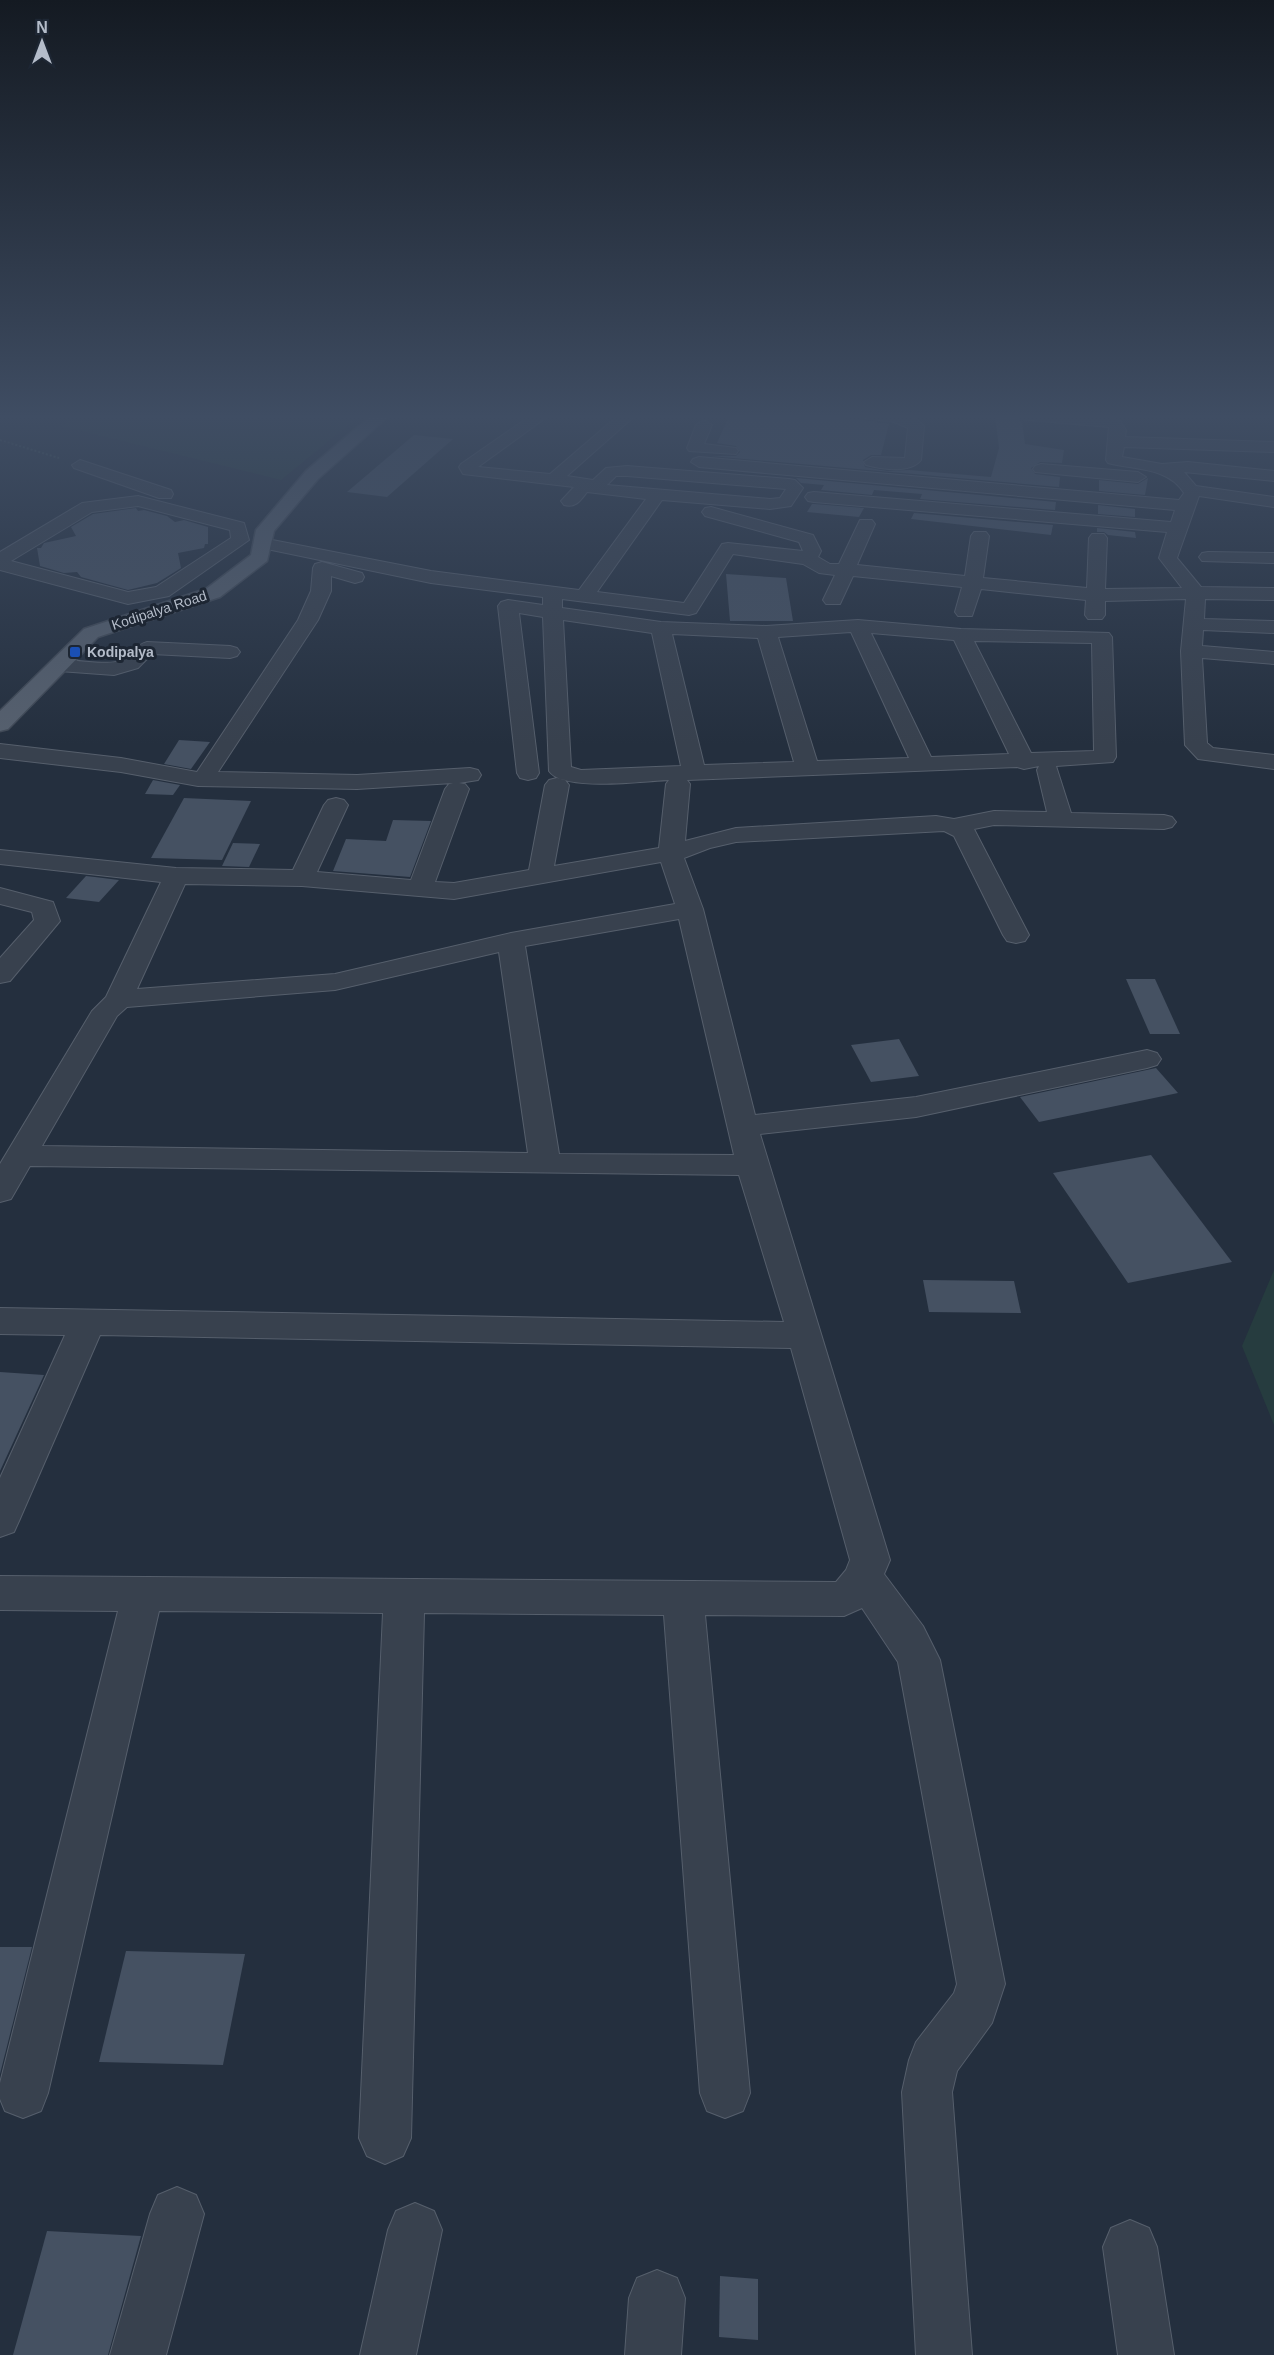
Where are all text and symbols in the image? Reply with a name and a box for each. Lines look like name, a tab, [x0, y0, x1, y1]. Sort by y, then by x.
north arrow	[12, 12, 72, 72]
text: N	[36, 19, 48, 36]
street label: Kodipalya Road	[110, 587, 208, 633]
place label: Kodipalya	[87, 644, 154, 660]
marker: Kodipalya	[68, 645, 82, 659]

